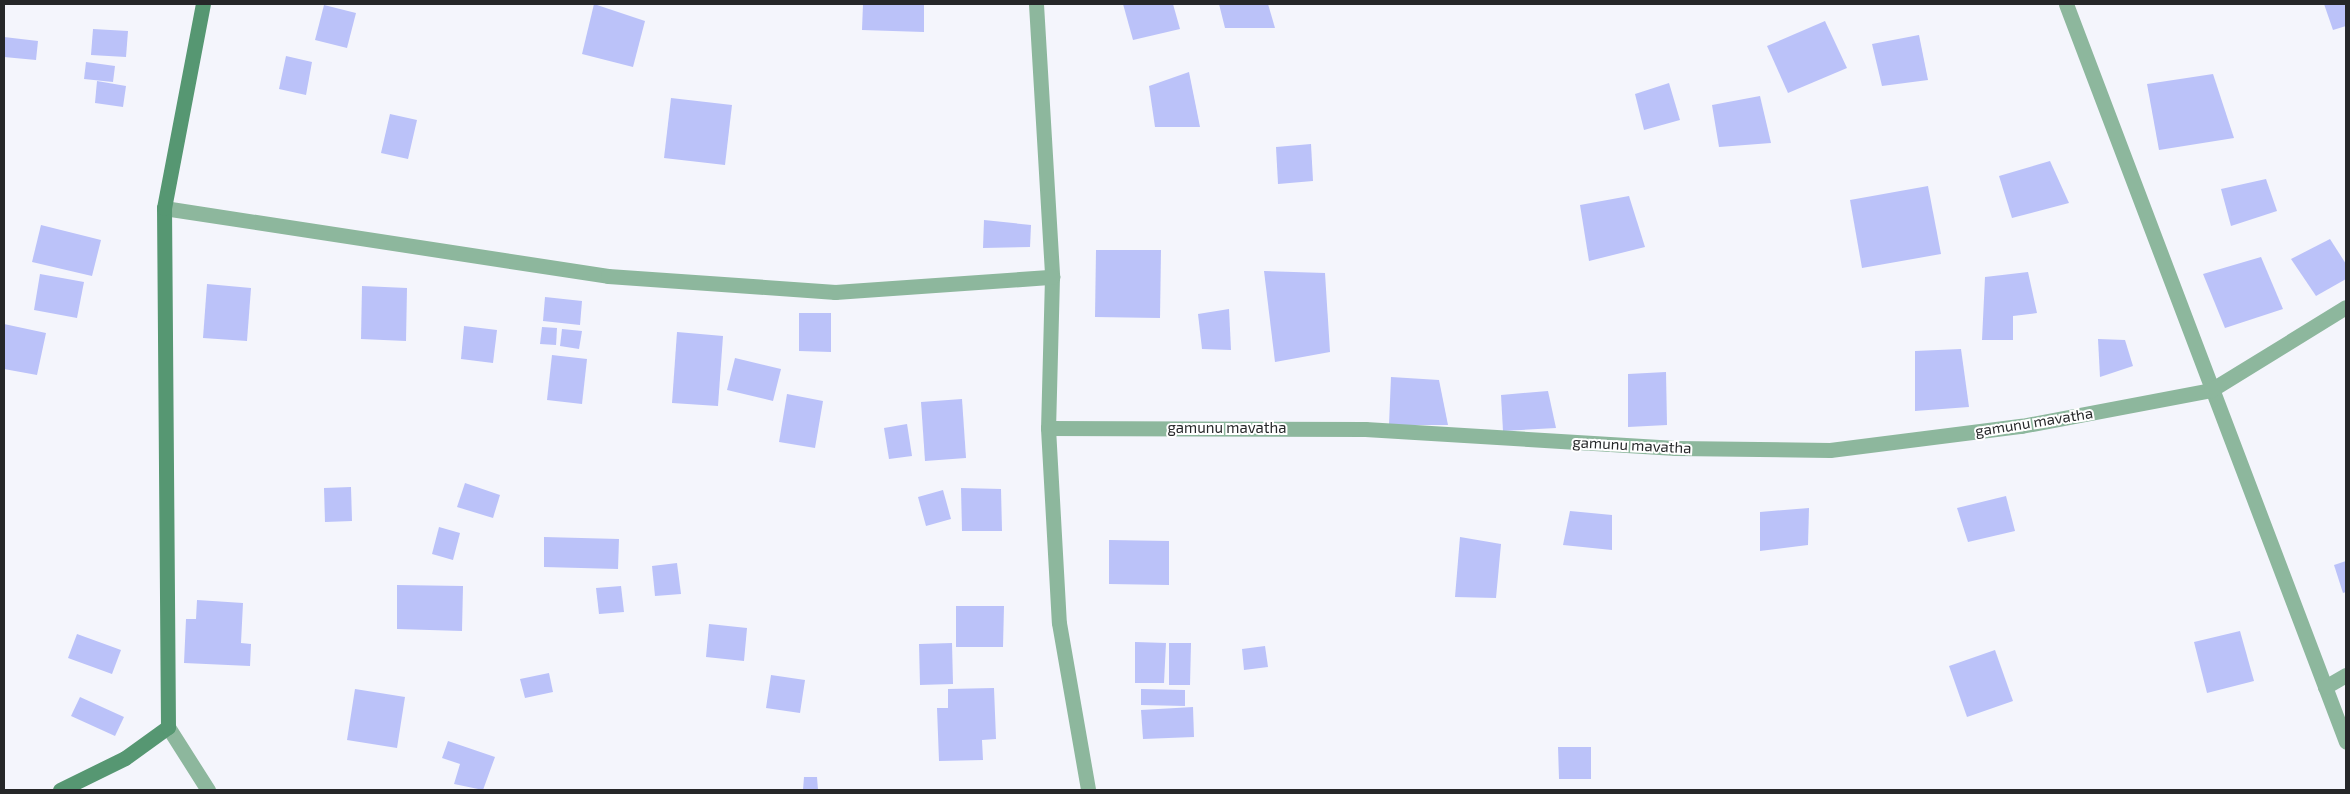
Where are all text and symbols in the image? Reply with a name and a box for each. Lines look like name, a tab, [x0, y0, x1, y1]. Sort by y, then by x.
street label: gamunu mavatha	[1974, 404, 2094, 440]
street label: gamunu mavatha	[1168, 419, 1286, 437]
street label: gamunu mavatha	[1572, 433, 1692, 457]

